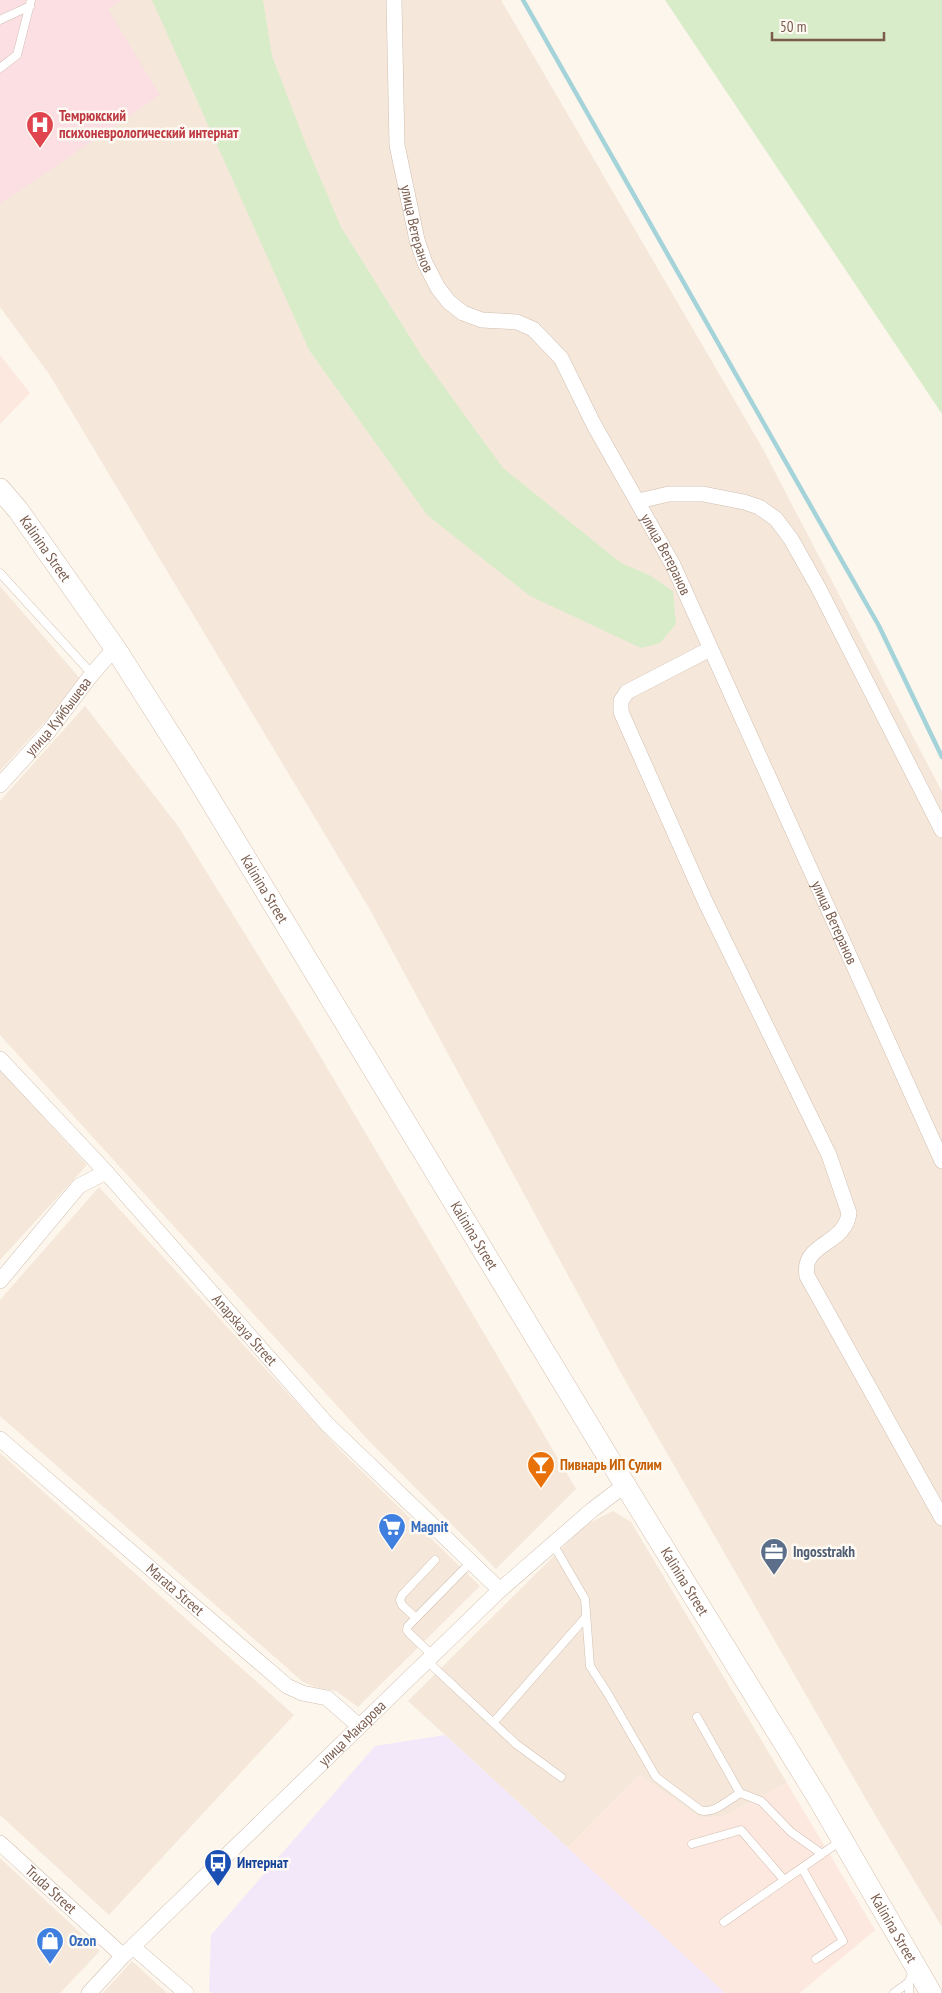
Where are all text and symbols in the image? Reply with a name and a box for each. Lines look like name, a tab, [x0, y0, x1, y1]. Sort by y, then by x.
scale bar	[772, 10, 884, 42]
text: 50 m	[780, 17, 806, 36]
place label: Темрюкский психоневрологический интернат	[59, 106, 239, 142]
hospital icon: Темрюкский психоневрологический интернат	[25, 110, 55, 149]
street label: улица Ветеранов	[397, 183, 438, 275]
street label: улица Ветеранов	[637, 510, 695, 598]
street label: Kalinina Street	[16, 512, 75, 585]
street label: улица Куйбышева	[21, 673, 95, 760]
street label: Kalinina Street	[237, 851, 293, 927]
street label: улица Ветеранов	[808, 878, 862, 967]
street label: Kalinina Street	[447, 1198, 502, 1273]
street label: Anapskaya Street	[208, 1290, 281, 1369]
bar icon: Пивнарь ИП Сулим	[526, 1450, 556, 1489]
place label: Пивнарь ИП Сулим	[560, 1455, 662, 1474]
supermarket icon: Magnit	[377, 1512, 407, 1551]
place label: Magnit	[411, 1517, 449, 1536]
office icon: Ingosstrakh	[759, 1537, 789, 1576]
place label: Ingosstrakh	[793, 1542, 855, 1561]
street label: Kalinina Street	[657, 1544, 713, 1619]
street label: Marata Street	[143, 1559, 208, 1619]
street label: улица Макарова	[314, 1696, 390, 1770]
bus stop icon: Интернат	[203, 1848, 233, 1887]
place label: Интернат	[237, 1853, 289, 1872]
street label: Truda Street	[22, 1861, 81, 1918]
street label: Kalinina Street	[867, 1890, 921, 1966]
shop icon: Ozon	[35, 1926, 65, 1965]
place label: Ozon	[69, 1931, 96, 1950]

